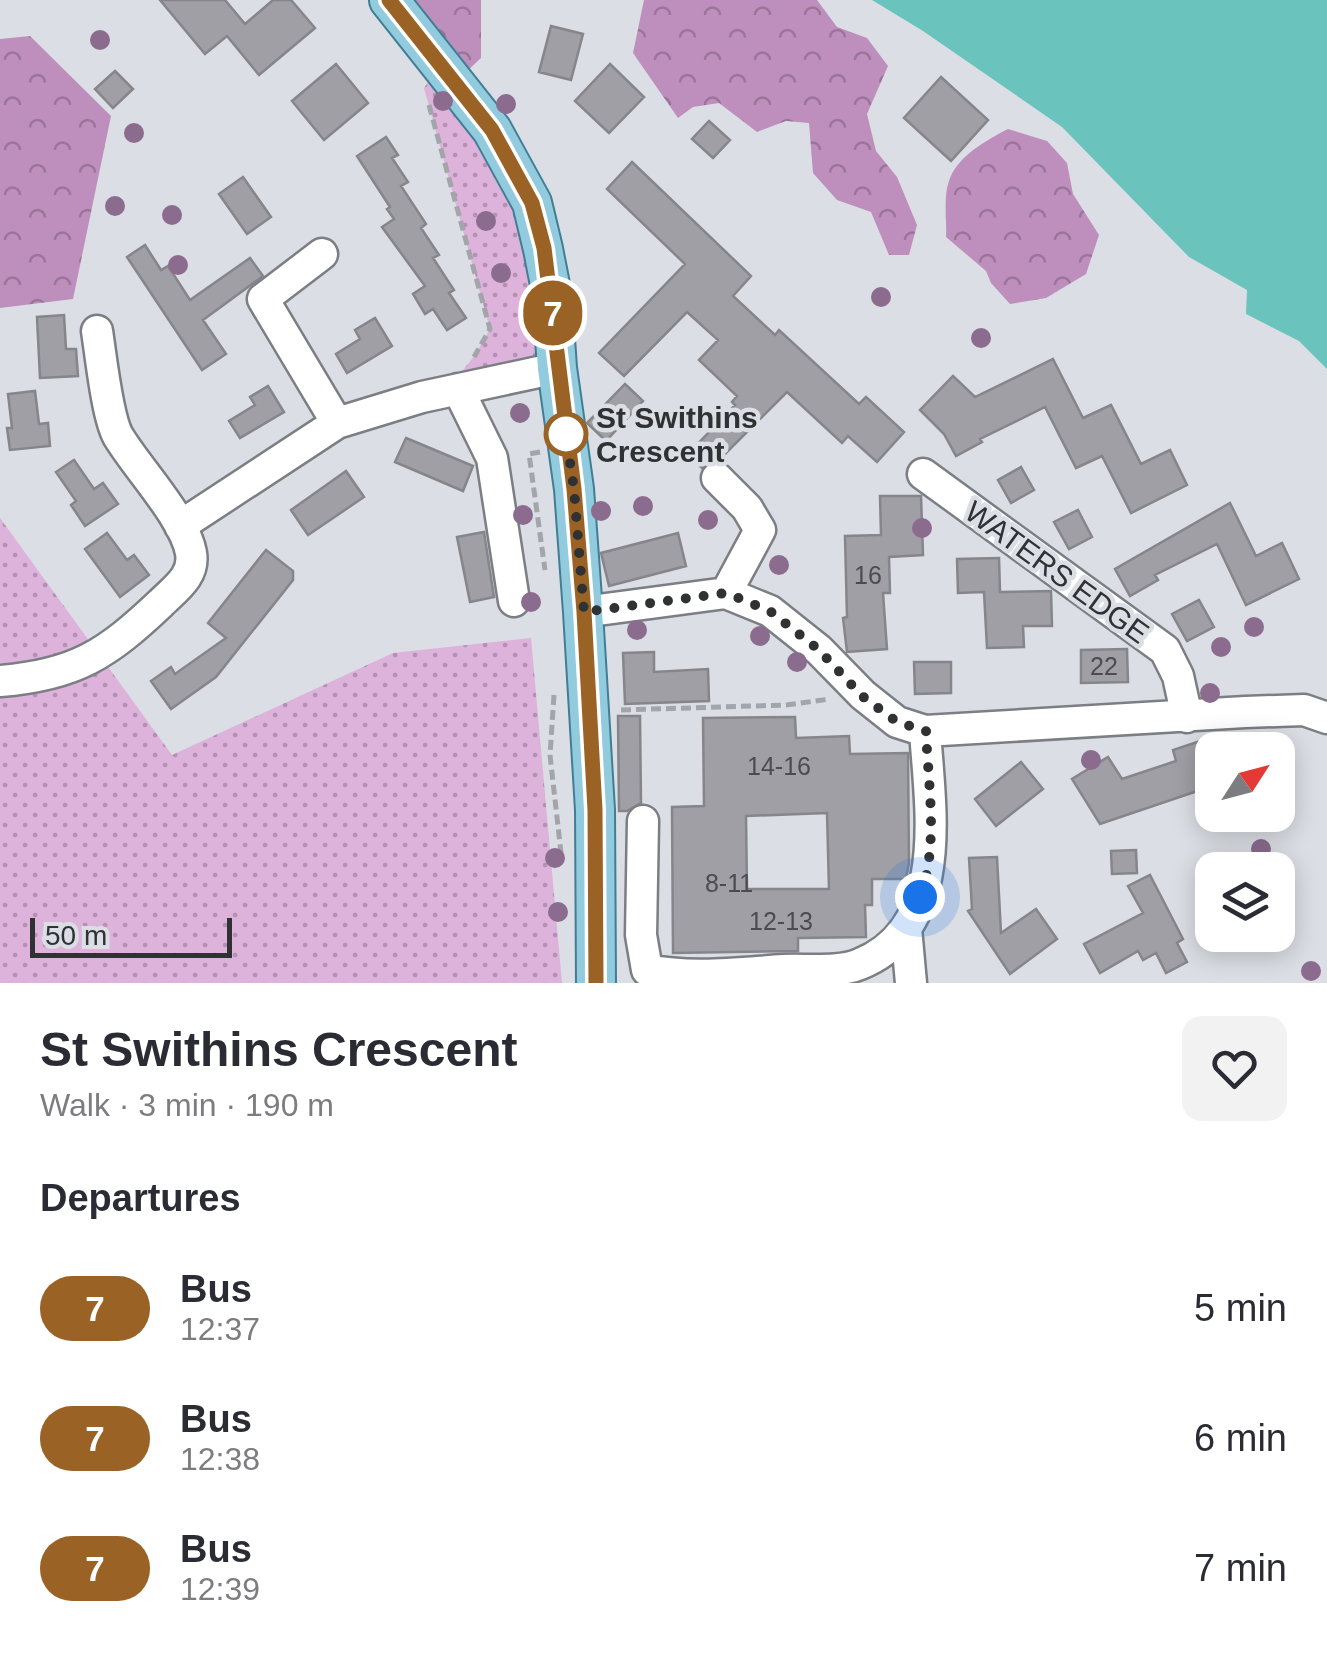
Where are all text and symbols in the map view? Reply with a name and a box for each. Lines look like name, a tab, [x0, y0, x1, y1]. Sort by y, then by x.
line badge: 7	[520, 280, 586, 346]
text: 7	[543, 294, 563, 333]
place label: St Swithins Crescent	[596, 401, 758, 468]
marker: St Swithins Crescent	[545, 413, 587, 455]
street label: WATERS EDGE	[959, 494, 1155, 650]
house number: 16	[854, 561, 882, 589]
house number: 22	[1090, 652, 1118, 680]
north arrow	[1195, 732, 1295, 832]
map controls	[1195, 732, 1295, 952]
house number: 14-16	[747, 752, 811, 780]
button: layers	[1195, 852, 1295, 952]
house number: 8-11	[705, 869, 753, 897]
your location	[895, 872, 945, 922]
house number: 12-13	[749, 907, 813, 935]
scale bar	[30, 913, 232, 958]
text: 50 m	[45, 920, 107, 951]
button: heart	[1182, 1016, 1287, 1121]
text: St Swithins Crescent	[40, 1023, 517, 1076]
text: Walk · 3 min · 190 m	[40, 1087, 334, 1123]
text: Departures	[40, 1177, 241, 1219]
text: Bus	[180, 1268, 252, 1310]
text: 5 min	[1194, 1287, 1287, 1329]
text: 7	[85, 1289, 105, 1328]
text: 12:37	[180, 1311, 260, 1347]
text: Bus	[180, 1398, 252, 1440]
text: 6 min	[1194, 1417, 1287, 1459]
text: 7	[85, 1419, 105, 1458]
text: 12:38	[180, 1441, 260, 1477]
text: Bus	[180, 1528, 252, 1570]
text: 7 min	[1194, 1547, 1287, 1589]
text: 7	[85, 1549, 105, 1588]
text: 12:39	[180, 1571, 260, 1607]

